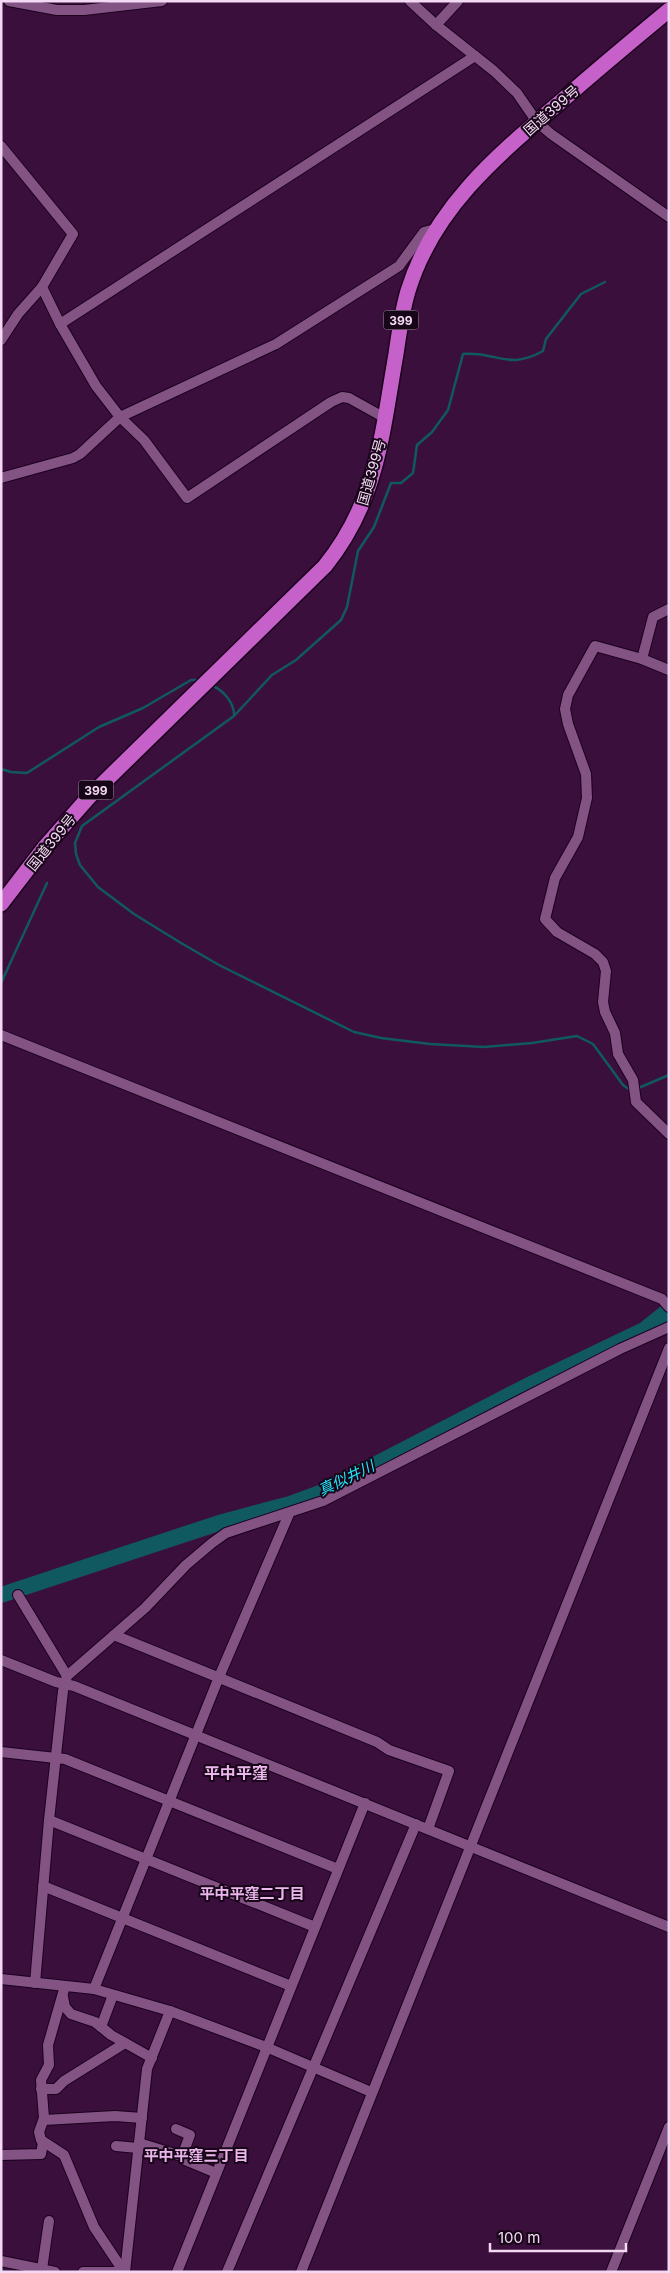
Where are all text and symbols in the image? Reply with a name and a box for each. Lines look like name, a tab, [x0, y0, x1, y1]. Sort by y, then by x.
street label: 国道399号	[520, 81, 582, 139]
road number: 399	[384, 310, 418, 330]
street label: 国道399号	[353, 437, 389, 507]
road number: 399	[78, 780, 114, 800]
street label: 国道399号	[23, 810, 79, 874]
water label: 真似井川	[315, 1455, 379, 1500]
district label: 平中平窪	[204, 1763, 268, 1783]
district label: 平中平窪二丁目	[199, 1884, 305, 1903]
district label: 平中平窪三丁目	[143, 2146, 249, 2165]
scale bar	[490, 2220, 626, 2252]
text: 100 m	[498, 2228, 540, 2247]

